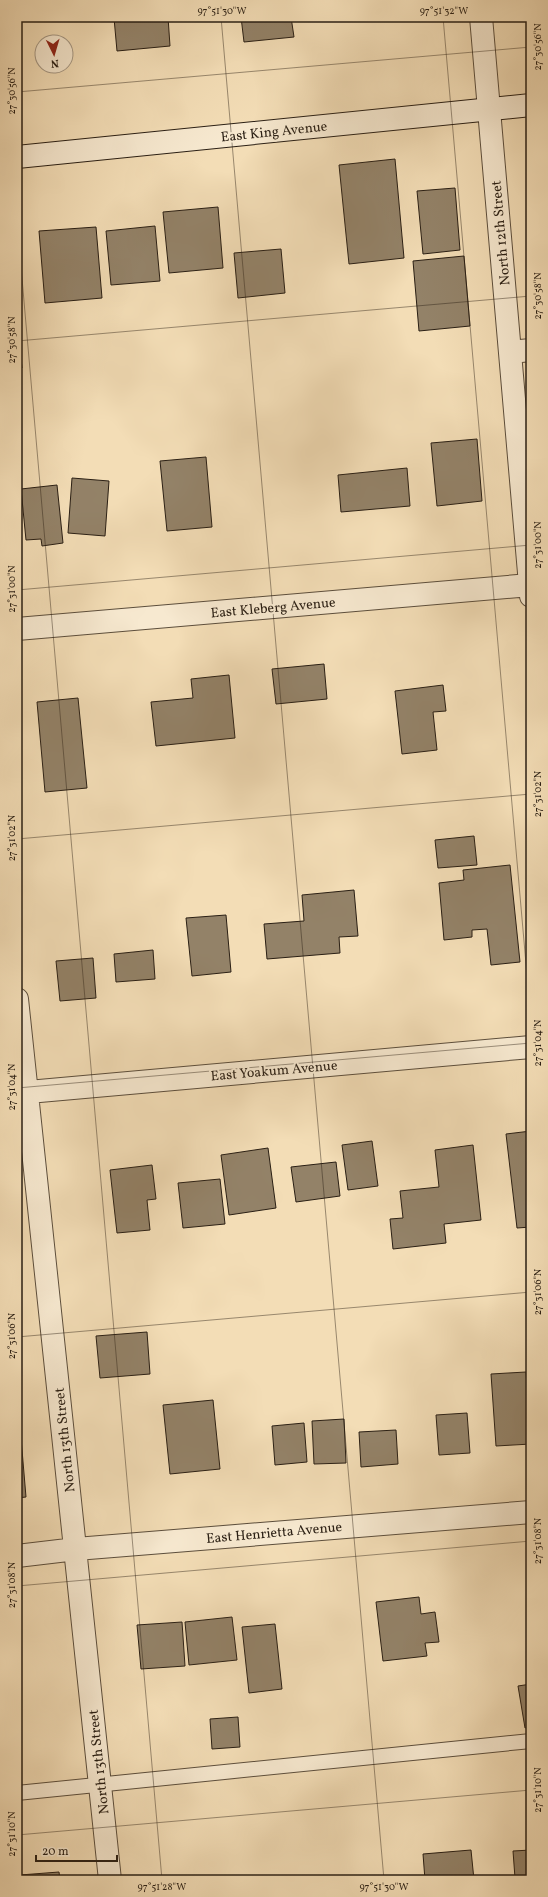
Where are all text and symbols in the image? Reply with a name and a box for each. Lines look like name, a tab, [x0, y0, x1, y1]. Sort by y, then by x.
text: 97°51'30"W	[197, 4, 247, 18]
text: 97°51'32"W	[420, 4, 468, 18]
text: 27°30'56"N	[531, 23, 545, 71]
north arrow	[34, 34, 74, 74]
text: N	[50, 55, 59, 70]
text: 27°30'56"N	[5, 67, 19, 115]
street label: East King Avenue	[220, 117, 329, 148]
street label: North 12th Street	[487, 179, 516, 286]
text: 27°30'58"N	[531, 272, 545, 320]
text: 27°30'58"N	[5, 316, 19, 364]
text: 27°31'00"N	[531, 521, 545, 569]
text: 27°31'00"N	[5, 565, 19, 613]
street label: East Kleberg Avenue	[210, 594, 337, 623]
text: 27°31'02"N	[531, 770, 545, 817]
text: 27°31'02"N	[5, 814, 19, 861]
text: 27°31'04"N	[531, 1019, 545, 1066]
street label: East Yoakum Avenue	[210, 1056, 339, 1087]
text: 27°31'04"N	[5, 1063, 19, 1110]
text: 27°31'06"N	[531, 1268, 545, 1315]
text: 27°31'06"N	[5, 1312, 19, 1359]
street label: North 13th Street	[51, 1386, 80, 1493]
text: 27°31'08"N	[531, 1517, 545, 1564]
street label: East Henrietta Avenue	[205, 1518, 343, 1549]
text: 27°31'08"N	[5, 1561, 19, 1608]
street label: North 13th Street	[85, 1708, 114, 1815]
text: 27°31'10"N	[531, 1767, 545, 1813]
text: 27°31'10"N	[5, 1811, 19, 1857]
scale bar	[36, 1837, 117, 1863]
text: 20 m	[42, 1844, 69, 1860]
text: 97°51'28"W	[138, 1880, 186, 1894]
text: 97°51'30"W	[359, 1880, 409, 1894]

